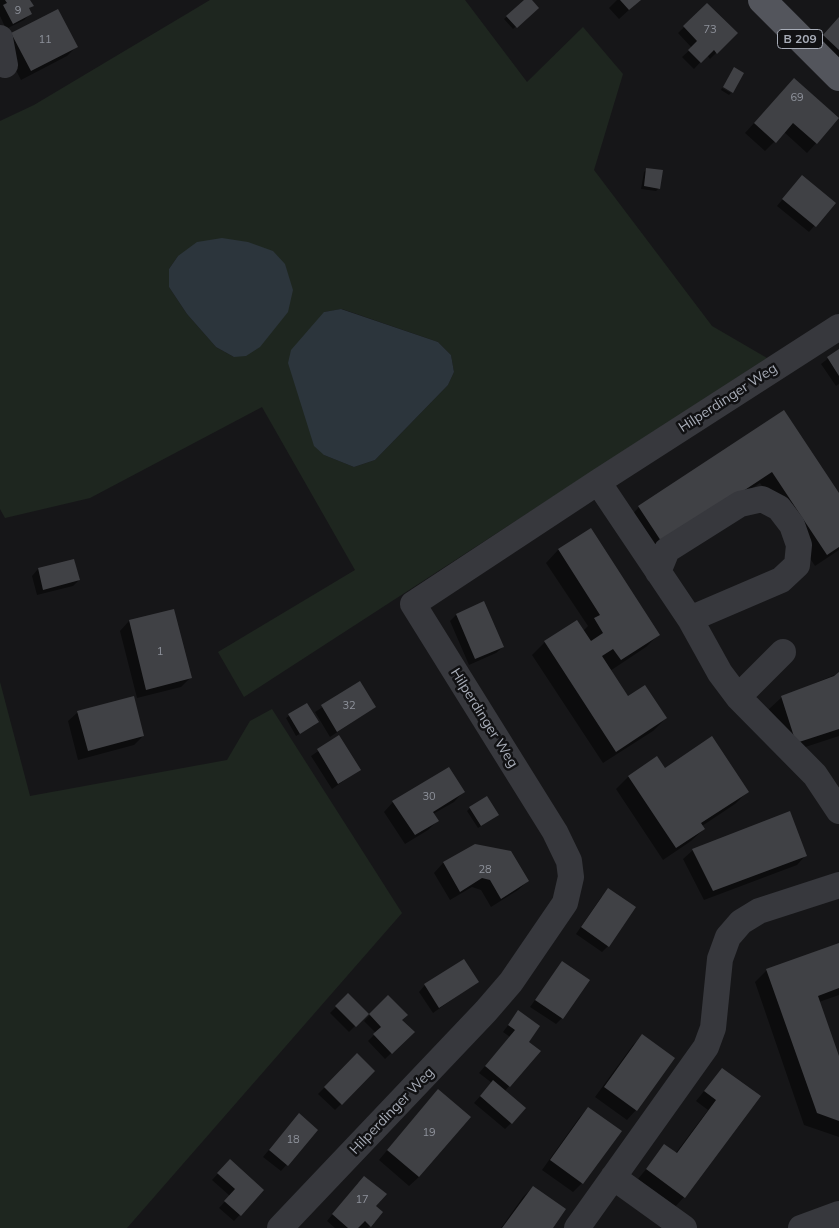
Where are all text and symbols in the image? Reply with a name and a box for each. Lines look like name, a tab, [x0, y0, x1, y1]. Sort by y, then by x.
house number: 9	[15, 4, 21, 18]
house number: 73	[703, 23, 717, 37]
road number: B 209	[778, 30, 822, 48]
house number: 11	[38, 33, 52, 47]
house number: 69	[790, 91, 804, 105]
street label: Hilperdinger Weg	[676, 360, 780, 436]
house number: 1	[157, 645, 163, 659]
street label: Hilperdinger Weg	[447, 665, 521, 771]
house number: 32	[342, 699, 356, 713]
house number: 30	[422, 790, 436, 804]
house number: 28	[478, 863, 492, 877]
street label: Hilperdinger Weg	[346, 1064, 438, 1158]
house number: 19	[422, 1126, 436, 1140]
house number: 18	[286, 1133, 300, 1147]
house number: 17	[355, 1193, 369, 1207]

